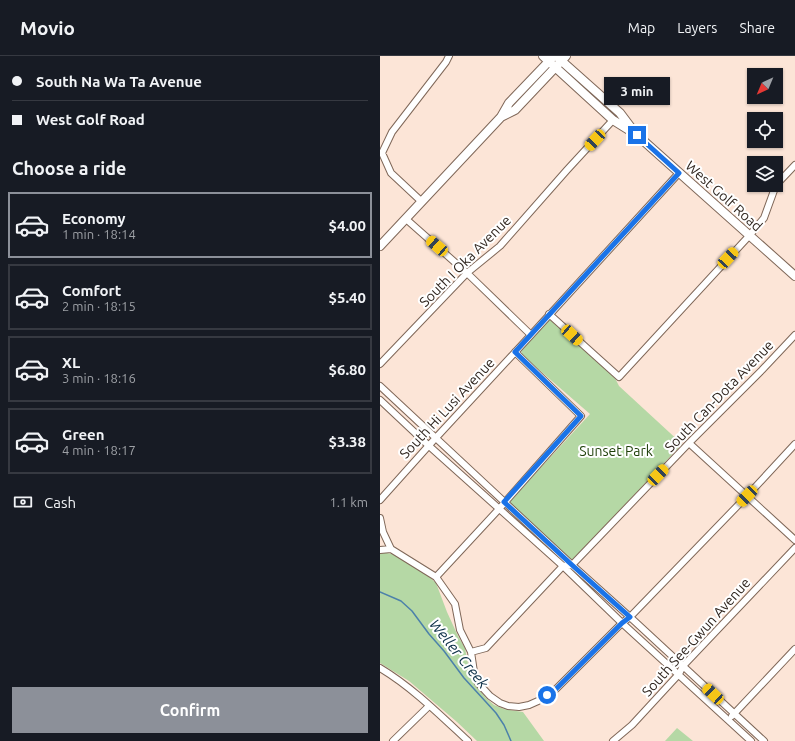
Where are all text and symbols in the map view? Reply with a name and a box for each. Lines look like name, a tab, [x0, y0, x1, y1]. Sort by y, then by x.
text: Movio	[20, 17, 75, 39]
text: Map	[628, 20, 655, 36]
text: Layers	[677, 20, 717, 36]
text: Share	[739, 20, 775, 36]
north arrow	[747, 68, 783, 104]
map controls	[747, 68, 783, 192]
text: South Na Wa Ta Avenue	[36, 73, 202, 90]
callout: 3 min	[604, 77, 670, 105]
text: 3 min	[621, 84, 653, 98]
text: West Golf Road	[36, 111, 145, 128]
button: locate	[747, 112, 783, 148]
route end	[628, 126, 646, 144]
car	[582, 127, 608, 153]
button: layers	[747, 156, 783, 192]
text: Choose a ride	[12, 158, 126, 178]
street label: West Golf Road	[683, 158, 765, 234]
icon: car	[14, 207, 50, 243]
text: Economy	[62, 210, 126, 227]
street label: South I Oka Avenue	[416, 212, 514, 310]
text: $4.00	[328, 217, 366, 234]
text: 1 min · 18:14	[62, 227, 136, 241]
car	[424, 234, 450, 258]
car	[715, 245, 741, 271]
icon: car	[14, 279, 50, 315]
text: Comfort	[62, 282, 121, 299]
text: $5.40	[328, 289, 366, 306]
text: 2 min · 18:15	[62, 299, 136, 313]
car	[559, 323, 585, 347]
street label: South Can-Dota Avenue	[661, 337, 777, 455]
icon: car	[14, 351, 50, 387]
text: XL	[62, 354, 80, 371]
street label: South Hi Lusi Avenue	[396, 354, 498, 462]
text: $6.80	[328, 361, 366, 378]
text: 3 min · 18:16	[62, 371, 136, 385]
icon: car	[14, 423, 50, 459]
text: Green	[62, 426, 104, 443]
text: $3.38	[328, 433, 366, 450]
text: 4 min · 18:17	[62, 443, 136, 457]
park label: Sunset Park	[579, 443, 653, 459]
car	[645, 462, 671, 488]
car	[734, 483, 760, 509]
icon: cash	[12, 491, 34, 513]
text: Cash	[44, 494, 76, 511]
text: 1.1 km	[329, 495, 368, 509]
street label: South See-Gwun Avenue	[639, 575, 753, 699]
water label: Weller Creek	[426, 616, 493, 692]
car	[700, 681, 726, 707]
route start	[538, 686, 556, 704]
button: Confirm	[12, 687, 368, 733]

